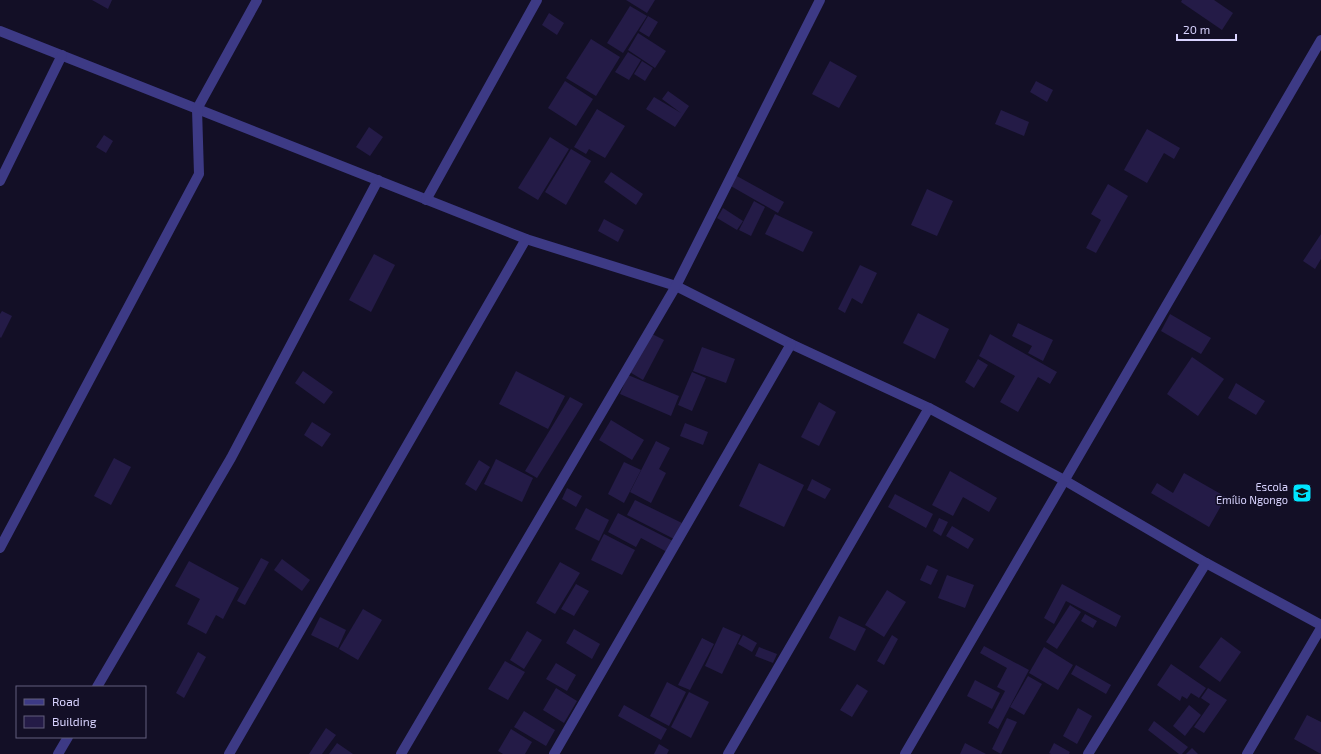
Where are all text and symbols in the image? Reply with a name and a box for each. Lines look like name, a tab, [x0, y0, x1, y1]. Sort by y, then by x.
scale bar	[1177, 16, 1236, 42]
text: 20 m	[1183, 22, 1210, 36]
place label: Escola Emílio Ngongo	[1216, 480, 1288, 506]
school or university icon: Escola Emílio Ngongo	[1291, 482, 1313, 504]
legend	[16, 686, 146, 738]
text: Road	[52, 694, 80, 708]
text: Building	[52, 714, 97, 728]

